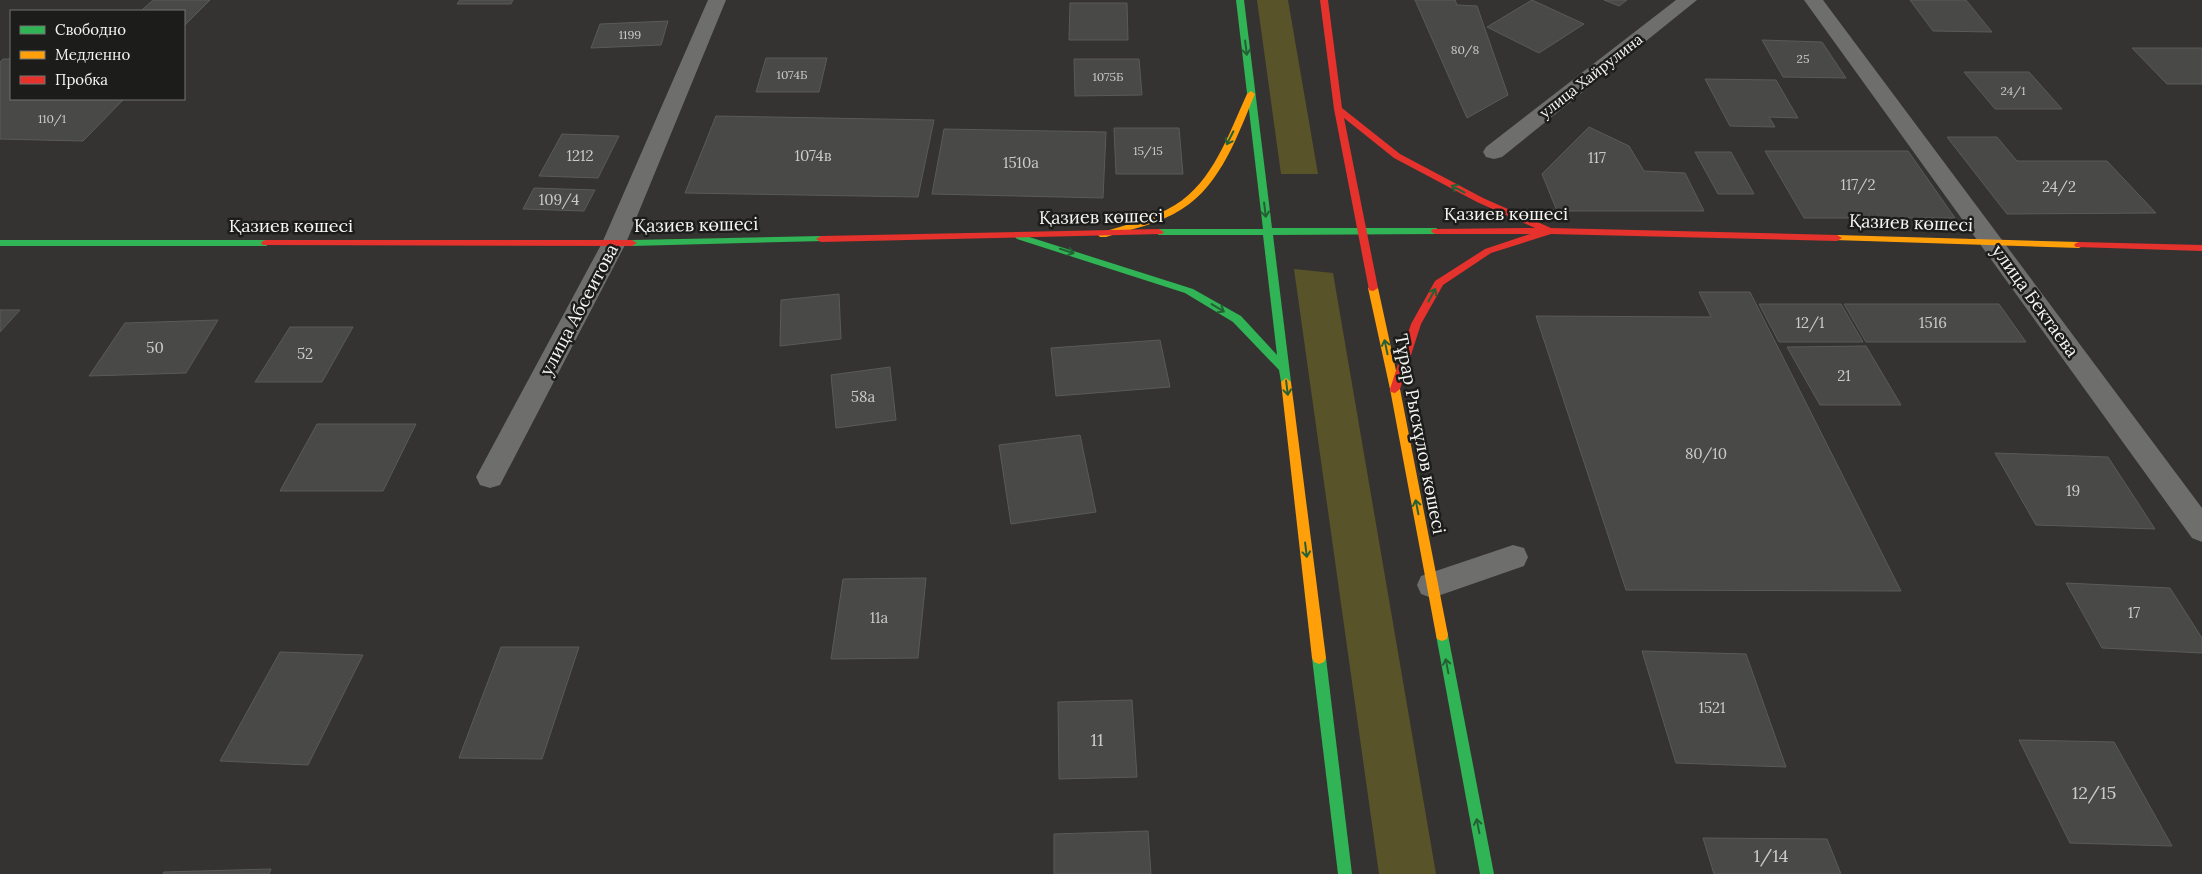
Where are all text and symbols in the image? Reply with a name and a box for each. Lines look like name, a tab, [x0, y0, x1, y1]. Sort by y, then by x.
legend	[10, 10, 185, 100]
text: Свободно	[55, 20, 126, 39]
house number: 1199	[619, 27, 641, 42]
street label: улица Хайрулина	[1535, 29, 1646, 122]
one-way arrow	[1241, 40, 1251, 56]
house number: 80/8	[1451, 42, 1480, 58]
text: Медленно	[55, 45, 130, 64]
house number: 25	[1797, 51, 1809, 66]
house number: 1074Б	[777, 67, 807, 82]
house number: 1075Б	[1092, 69, 1124, 84]
text: Пробка	[55, 70, 108, 89]
house number: 24/1	[2000, 83, 2026, 99]
house number: 110/1	[38, 111, 66, 127]
one-way arrow	[1225, 131, 1235, 146]
house number: 15/15	[1133, 143, 1163, 159]
house number: 1212	[566, 146, 594, 165]
house number: 1074в	[794, 146, 832, 165]
house number: 117	[1588, 148, 1606, 167]
house number: 1510а	[1003, 153, 1039, 172]
house number: 117/2	[1840, 175, 1876, 195]
house number: 24/2	[2042, 177, 2076, 197]
one-way arrow	[1451, 183, 1466, 193]
house number: 109/4	[539, 190, 579, 210]
one-way arrow	[1260, 201, 1270, 217]
street label: Қазиев көшесі	[1444, 202, 1568, 225]
street label: Қазиев көшесі	[1039, 204, 1163, 229]
street label: Қазиев көшесі	[1848, 209, 1974, 236]
street label: Қазиев көшесі	[634, 212, 758, 237]
street label: Қазиев көшесі	[229, 214, 353, 237]
street label: улица Абсеитова	[534, 240, 623, 380]
street label: улица Бектаева	[1987, 240, 2084, 362]
one-way arrow	[1058, 247, 1074, 257]
one-way arrow	[1428, 289, 1438, 303]
one-way arrow	[1211, 304, 1225, 314]
house number: 12/1	[1796, 313, 1824, 333]
house number: 1516	[1919, 313, 1947, 332]
street label: Тұрар Рыскұлов көшесі	[1390, 332, 1451, 536]
house number: 50	[146, 338, 164, 357]
one-way arrow	[1381, 340, 1390, 356]
house number: 52	[297, 344, 313, 363]
house number: 21	[1837, 366, 1851, 385]
one-way arrow	[1282, 380, 1292, 396]
house number: 58а	[851, 387, 875, 406]
house number: 80/10	[1685, 444, 1727, 464]
house number: 19	[2066, 481, 2080, 500]
one-way arrow	[1412, 499, 1422, 515]
one-way arrow	[1301, 542, 1311, 558]
house number: 17	[2128, 603, 2140, 622]
house number: 11а	[870, 608, 889, 627]
one-way arrow	[1442, 659, 1452, 675]
house number: 1521	[1698, 698, 1726, 717]
house number: 11	[1090, 728, 1104, 751]
house number: 12/15	[2072, 781, 2116, 804]
one-way arrow	[1472, 819, 1482, 835]
house number: 1/14	[1754, 844, 1789, 867]

